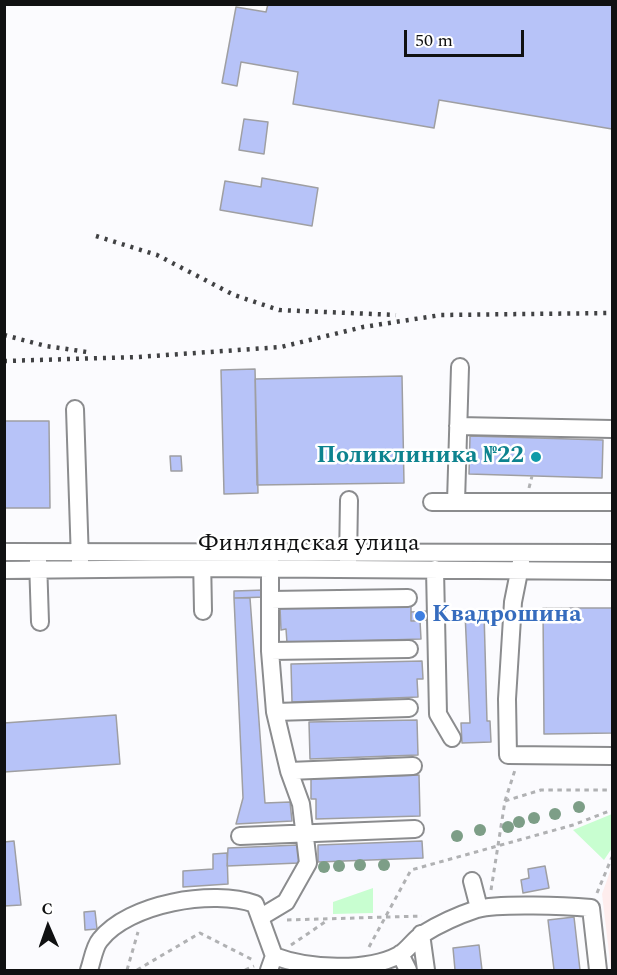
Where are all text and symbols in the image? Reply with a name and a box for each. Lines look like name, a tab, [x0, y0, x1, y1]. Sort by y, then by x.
scale bar	[407, 18, 527, 56]
text: 50 m	[415, 27, 453, 54]
place label: Поликлиника №22	[316, 443, 524, 471]
marker: Поликлиника №22	[529, 450, 543, 464]
street label: Финляндская улица	[198, 531, 420, 559]
place label: Квадрошина	[432, 602, 582, 630]
marker: Квадрошина	[413, 609, 427, 623]
north arrow	[18, 897, 78, 957]
text: С	[41, 897, 53, 921]

